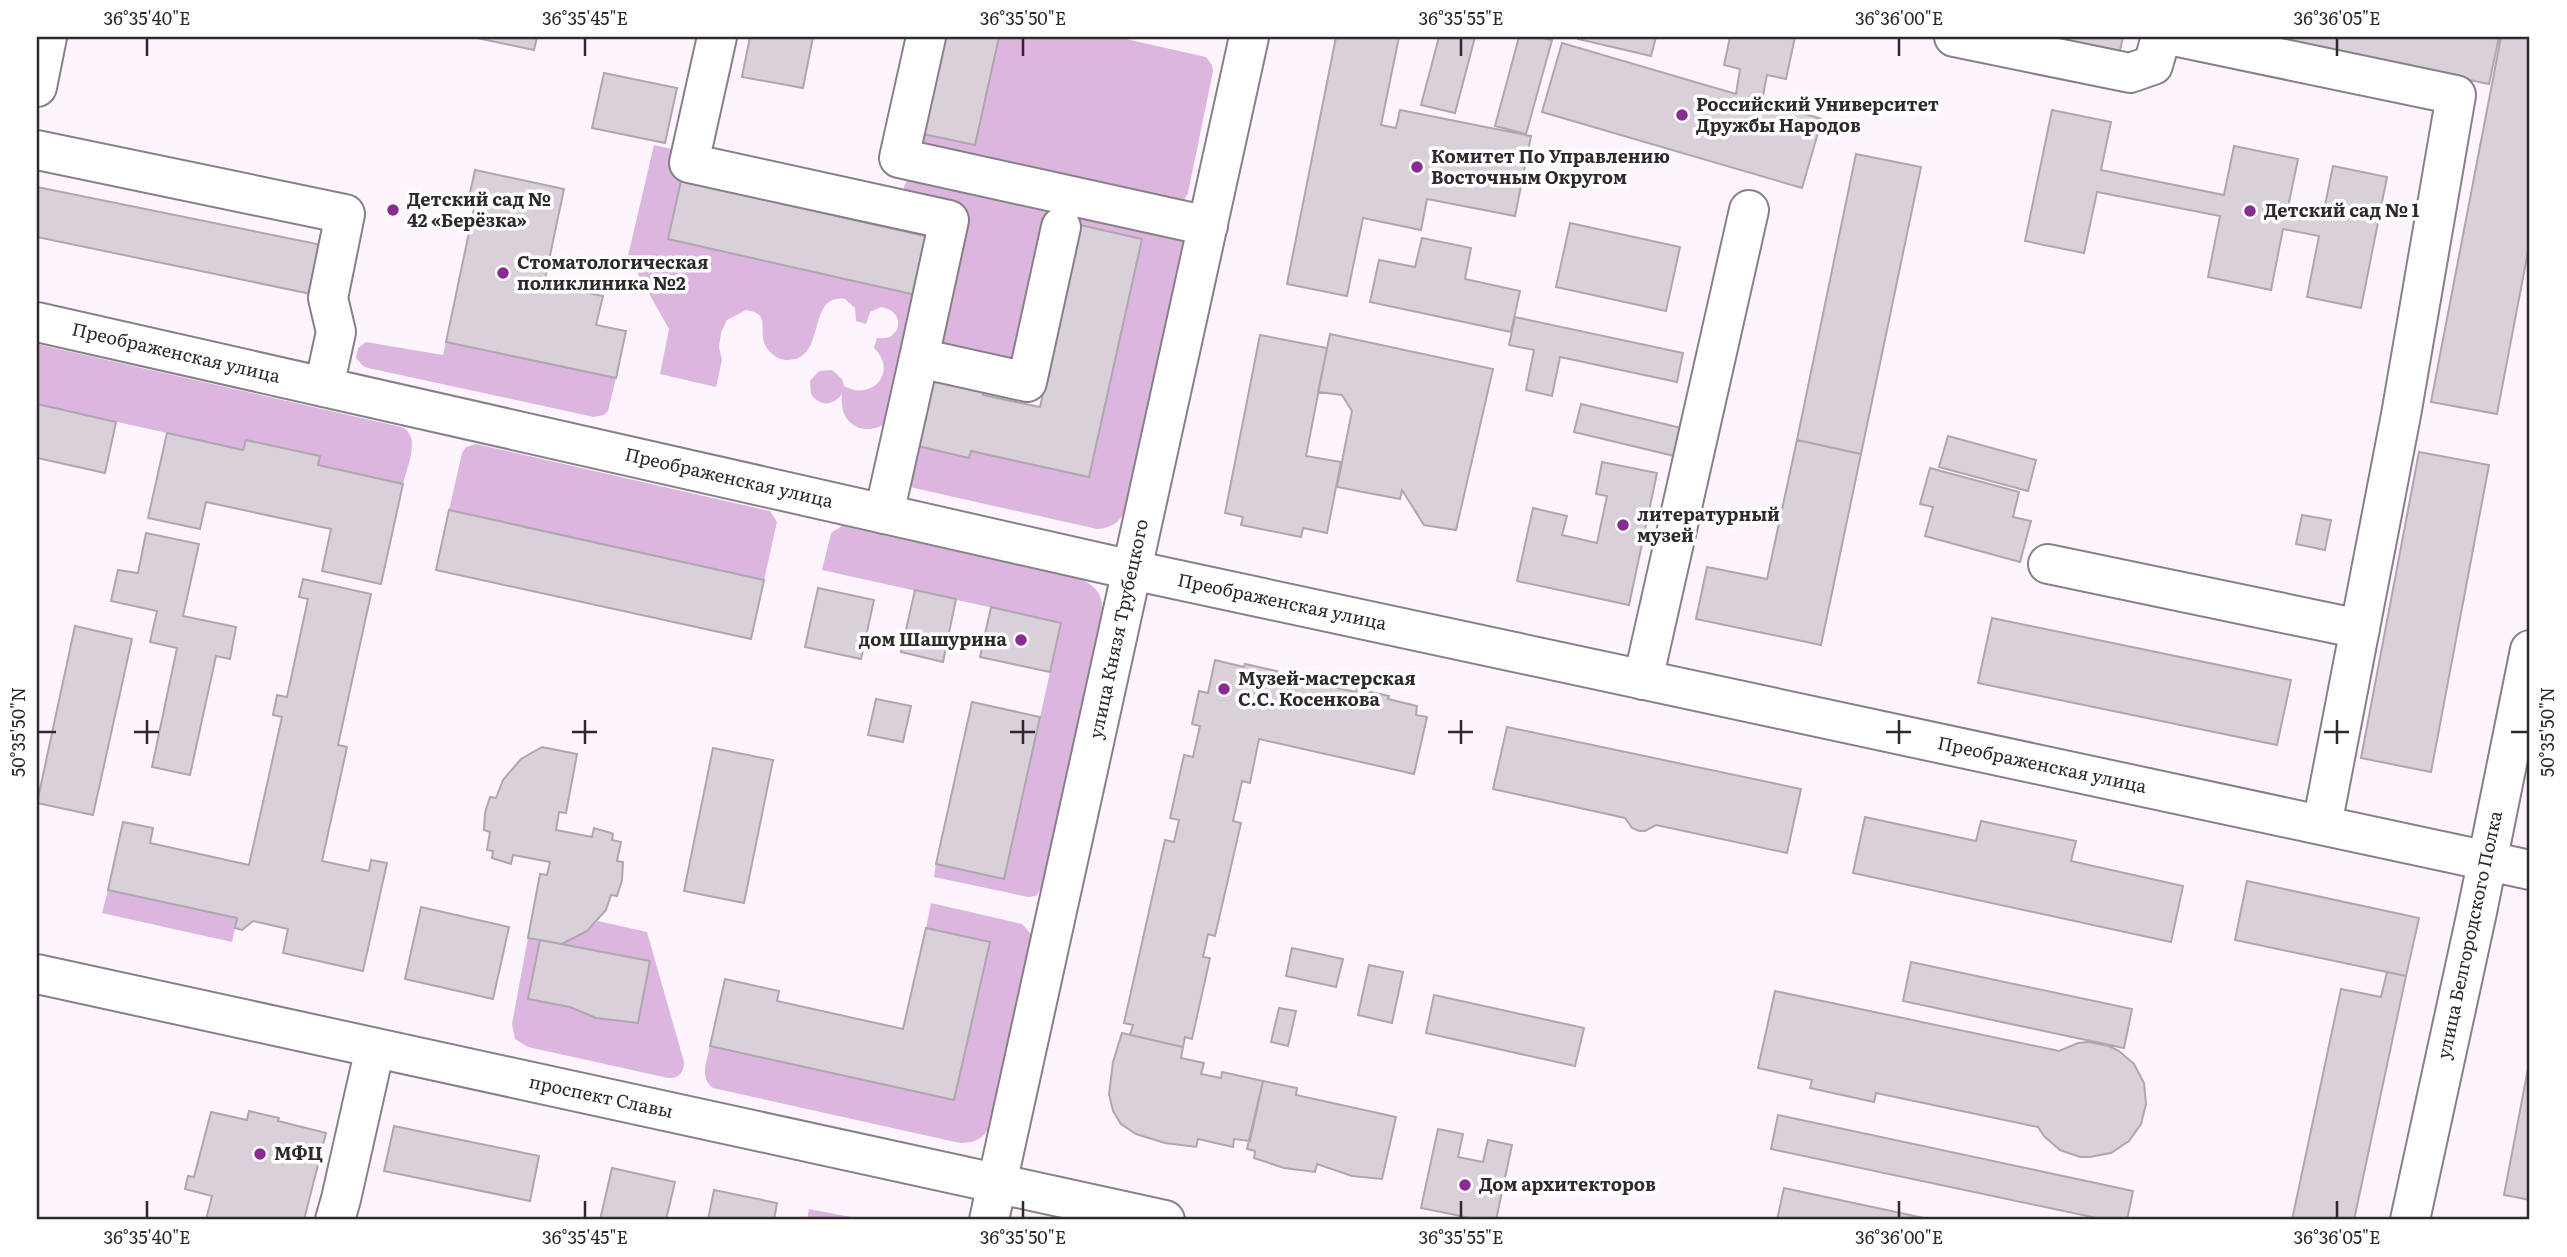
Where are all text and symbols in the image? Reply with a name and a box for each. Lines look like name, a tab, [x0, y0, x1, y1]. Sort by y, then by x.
text: 36°35'40"E	[103, 4, 191, 31]
text: 36°35'45"E	[542, 4, 628, 31]
text: 36°35'50"E	[980, 4, 1066, 31]
text: 36°35'55"E	[1418, 4, 1504, 31]
text: 36°36'00"E	[1855, 4, 1943, 31]
text: 36°36'05"E	[2294, 4, 2380, 31]
place label: Российский Университет Дружбы Народов	[1696, 90, 1939, 138]
marker: Российский Университет Дружбы Народов	[1674, 107, 1690, 123]
place label: Комитет По Управлению Восточным Округом	[1431, 142, 1670, 190]
marker: Комитет По Управлению Восточным Округом	[1409, 159, 1425, 175]
place label: Детский сад № 42 «Берёзка»	[407, 185, 551, 233]
place label: Детский сад № 1	[2264, 196, 2420, 223]
marker: Детский сад № 42 «Берёзка»	[385, 202, 401, 218]
marker: Детский сад № 1	[2242, 203, 2258, 219]
place label: Стоматологическая поликлиника №2	[517, 248, 708, 296]
marker: Стоматологическая поликлиника №2	[495, 265, 511, 281]
street label: Преображенская улица	[69, 314, 283, 389]
street label: Преображенская улица	[622, 439, 836, 514]
place label: литературный музей	[1637, 500, 1780, 548]
street label: улица Князя Трубецкого	[1081, 516, 1154, 741]
marker: литературный музей	[1615, 517, 1631, 533]
street label: Преображенская улица	[1175, 565, 1390, 636]
place label: дом Шашурина	[859, 625, 1008, 652]
marker: дом Шашурина	[1013, 632, 1029, 648]
place label: Музей-мастерская С.С. Косенкова	[1238, 664, 1416, 712]
marker: Музей-мастерская С.С. Косенкова	[1216, 681, 1232, 697]
text: 50°35'50"N	[4, 687, 31, 777]
text: 50°35'50"N	[2533, 687, 2560, 777]
street label: Преображенская улица	[1935, 728, 2150, 799]
street label: улица Белгородского Полка	[2429, 808, 2508, 1061]
street label: проспект Славы	[527, 1067, 676, 1124]
place label: МФЦ	[274, 1139, 323, 1166]
marker: МФЦ	[252, 1146, 268, 1162]
place label: Дом архитекторов	[1479, 1170, 1656, 1197]
marker: Дом архитекторов	[1457, 1177, 1473, 1193]
text: 36°35'40"E	[103, 1223, 191, 1250]
text: 36°35'45"E	[542, 1223, 628, 1250]
text: 36°35'50"E	[980, 1223, 1066, 1250]
text: 36°35'55"E	[1418, 1223, 1504, 1250]
text: 36°36'00"E	[1855, 1223, 1943, 1250]
text: 36°36'05"E	[2294, 1223, 2380, 1250]

